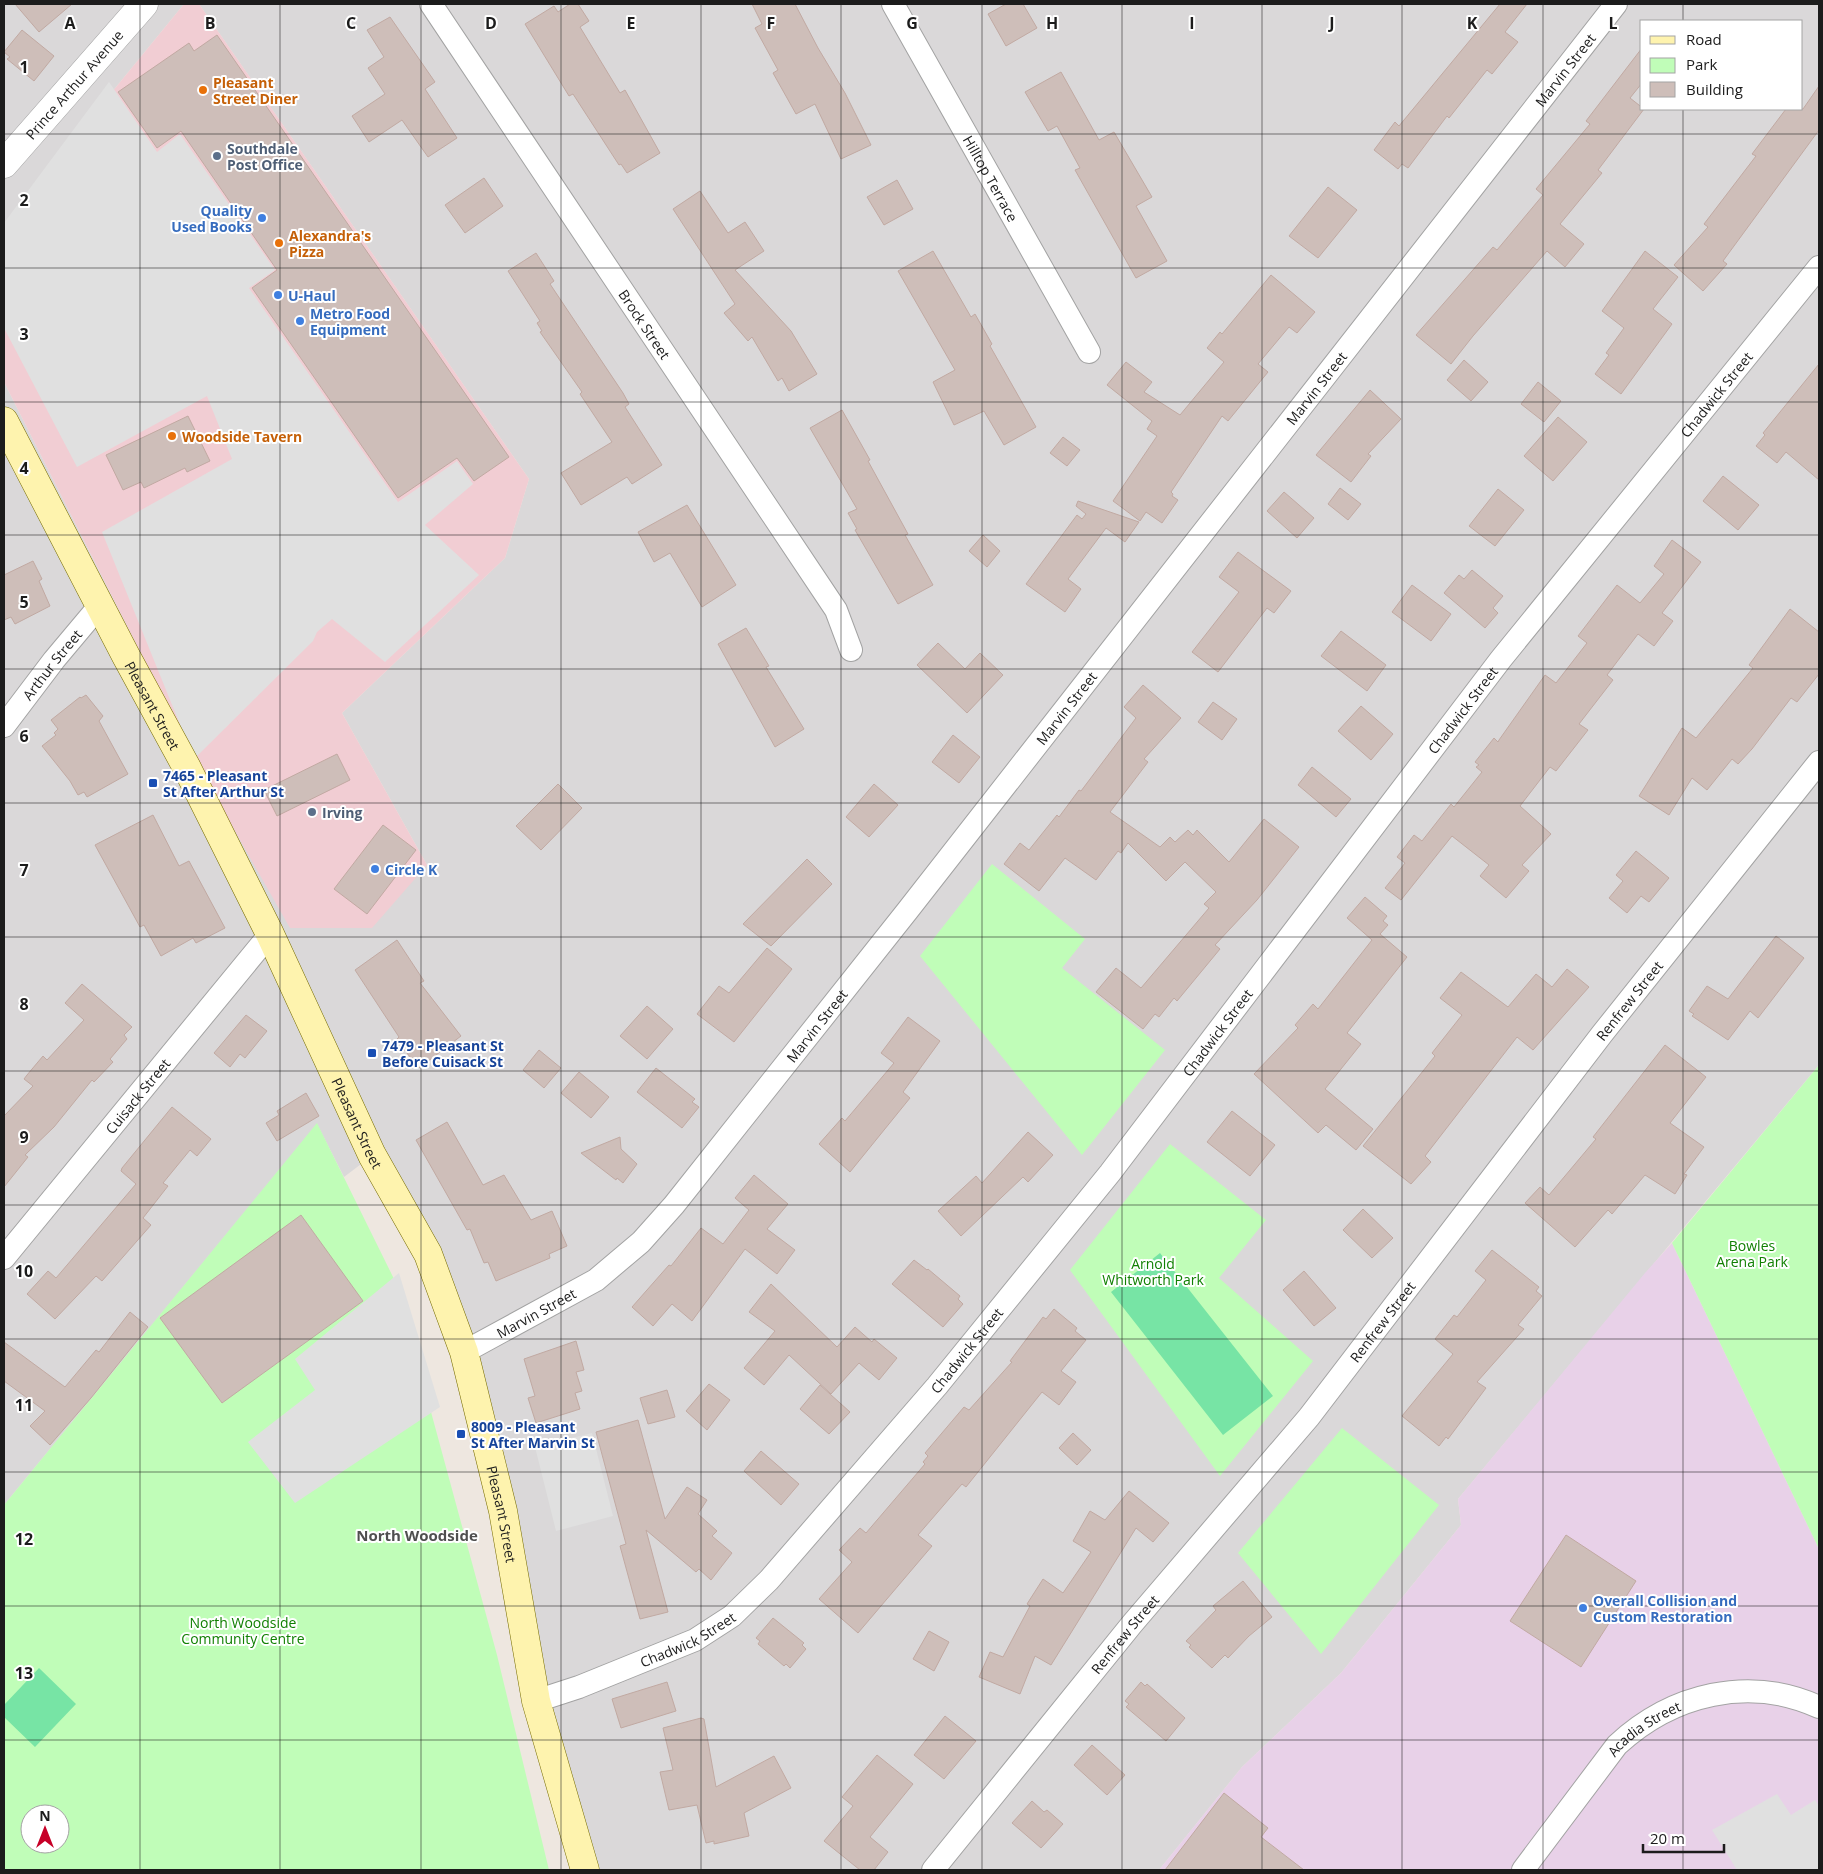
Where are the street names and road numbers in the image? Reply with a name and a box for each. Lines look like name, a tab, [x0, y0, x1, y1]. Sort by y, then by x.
street label: Prince Arthur Avenue	[21, 25, 127, 143]
street label: Marvin Street	[1530, 29, 1599, 110]
street label: Hilltop Terrace	[959, 132, 1023, 225]
street label: Brock Street	[615, 286, 675, 363]
street label: Marvin Street	[1281, 347, 1351, 428]
street label: Chadwick Street	[1675, 347, 1756, 441]
street label: Arthur Street	[18, 625, 86, 704]
street label: Pleasant Street	[121, 658, 185, 753]
street label: Chadwick Street	[1423, 662, 1502, 757]
street label: Marvin Street	[1031, 667, 1101, 748]
street label: Renfrew Street	[1591, 956, 1667, 1044]
street label: Marvin Street	[782, 985, 851, 1066]
street label: Chadwick Street	[1178, 985, 1256, 1080]
street label: Cuisack Street	[101, 1054, 174, 1137]
street label: Pleasant Street	[328, 1074, 387, 1172]
street label: Renfrew Street	[1345, 1277, 1419, 1366]
street label: Marvin Street	[493, 1283, 579, 1342]
street label: Chadwick Street	[926, 1303, 1007, 1397]
street label: Pleasant Street	[483, 1464, 521, 1564]
street label: Renfrew Street	[1086, 1590, 1163, 1677]
street label: Chadwick Street	[637, 1607, 739, 1671]
street label: Acadia Street	[1603, 1696, 1683, 1760]

